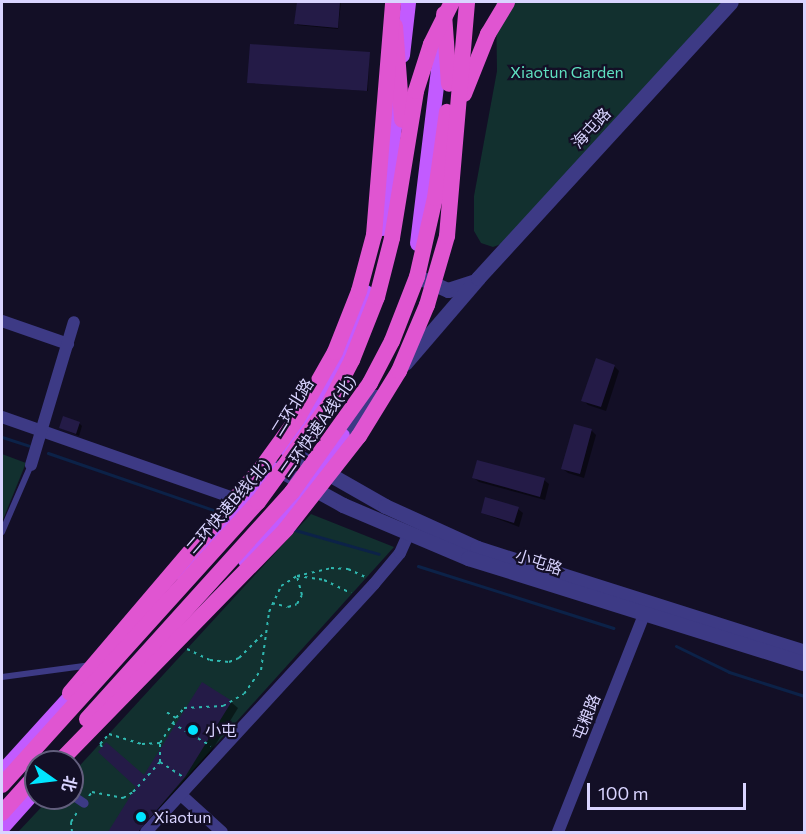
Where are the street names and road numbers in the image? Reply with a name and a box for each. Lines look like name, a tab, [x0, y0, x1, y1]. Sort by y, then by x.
street label: 海屯路	[568, 104, 614, 152]
street label: 二环快速A线(北)	[276, 372, 360, 480]
street label: 二环北路	[267, 375, 317, 439]
street label: 二环快速B线(北)	[182, 455, 274, 557]
street label: 小屯路	[513, 545, 565, 579]
street label: 屯粮路	[568, 691, 604, 743]

